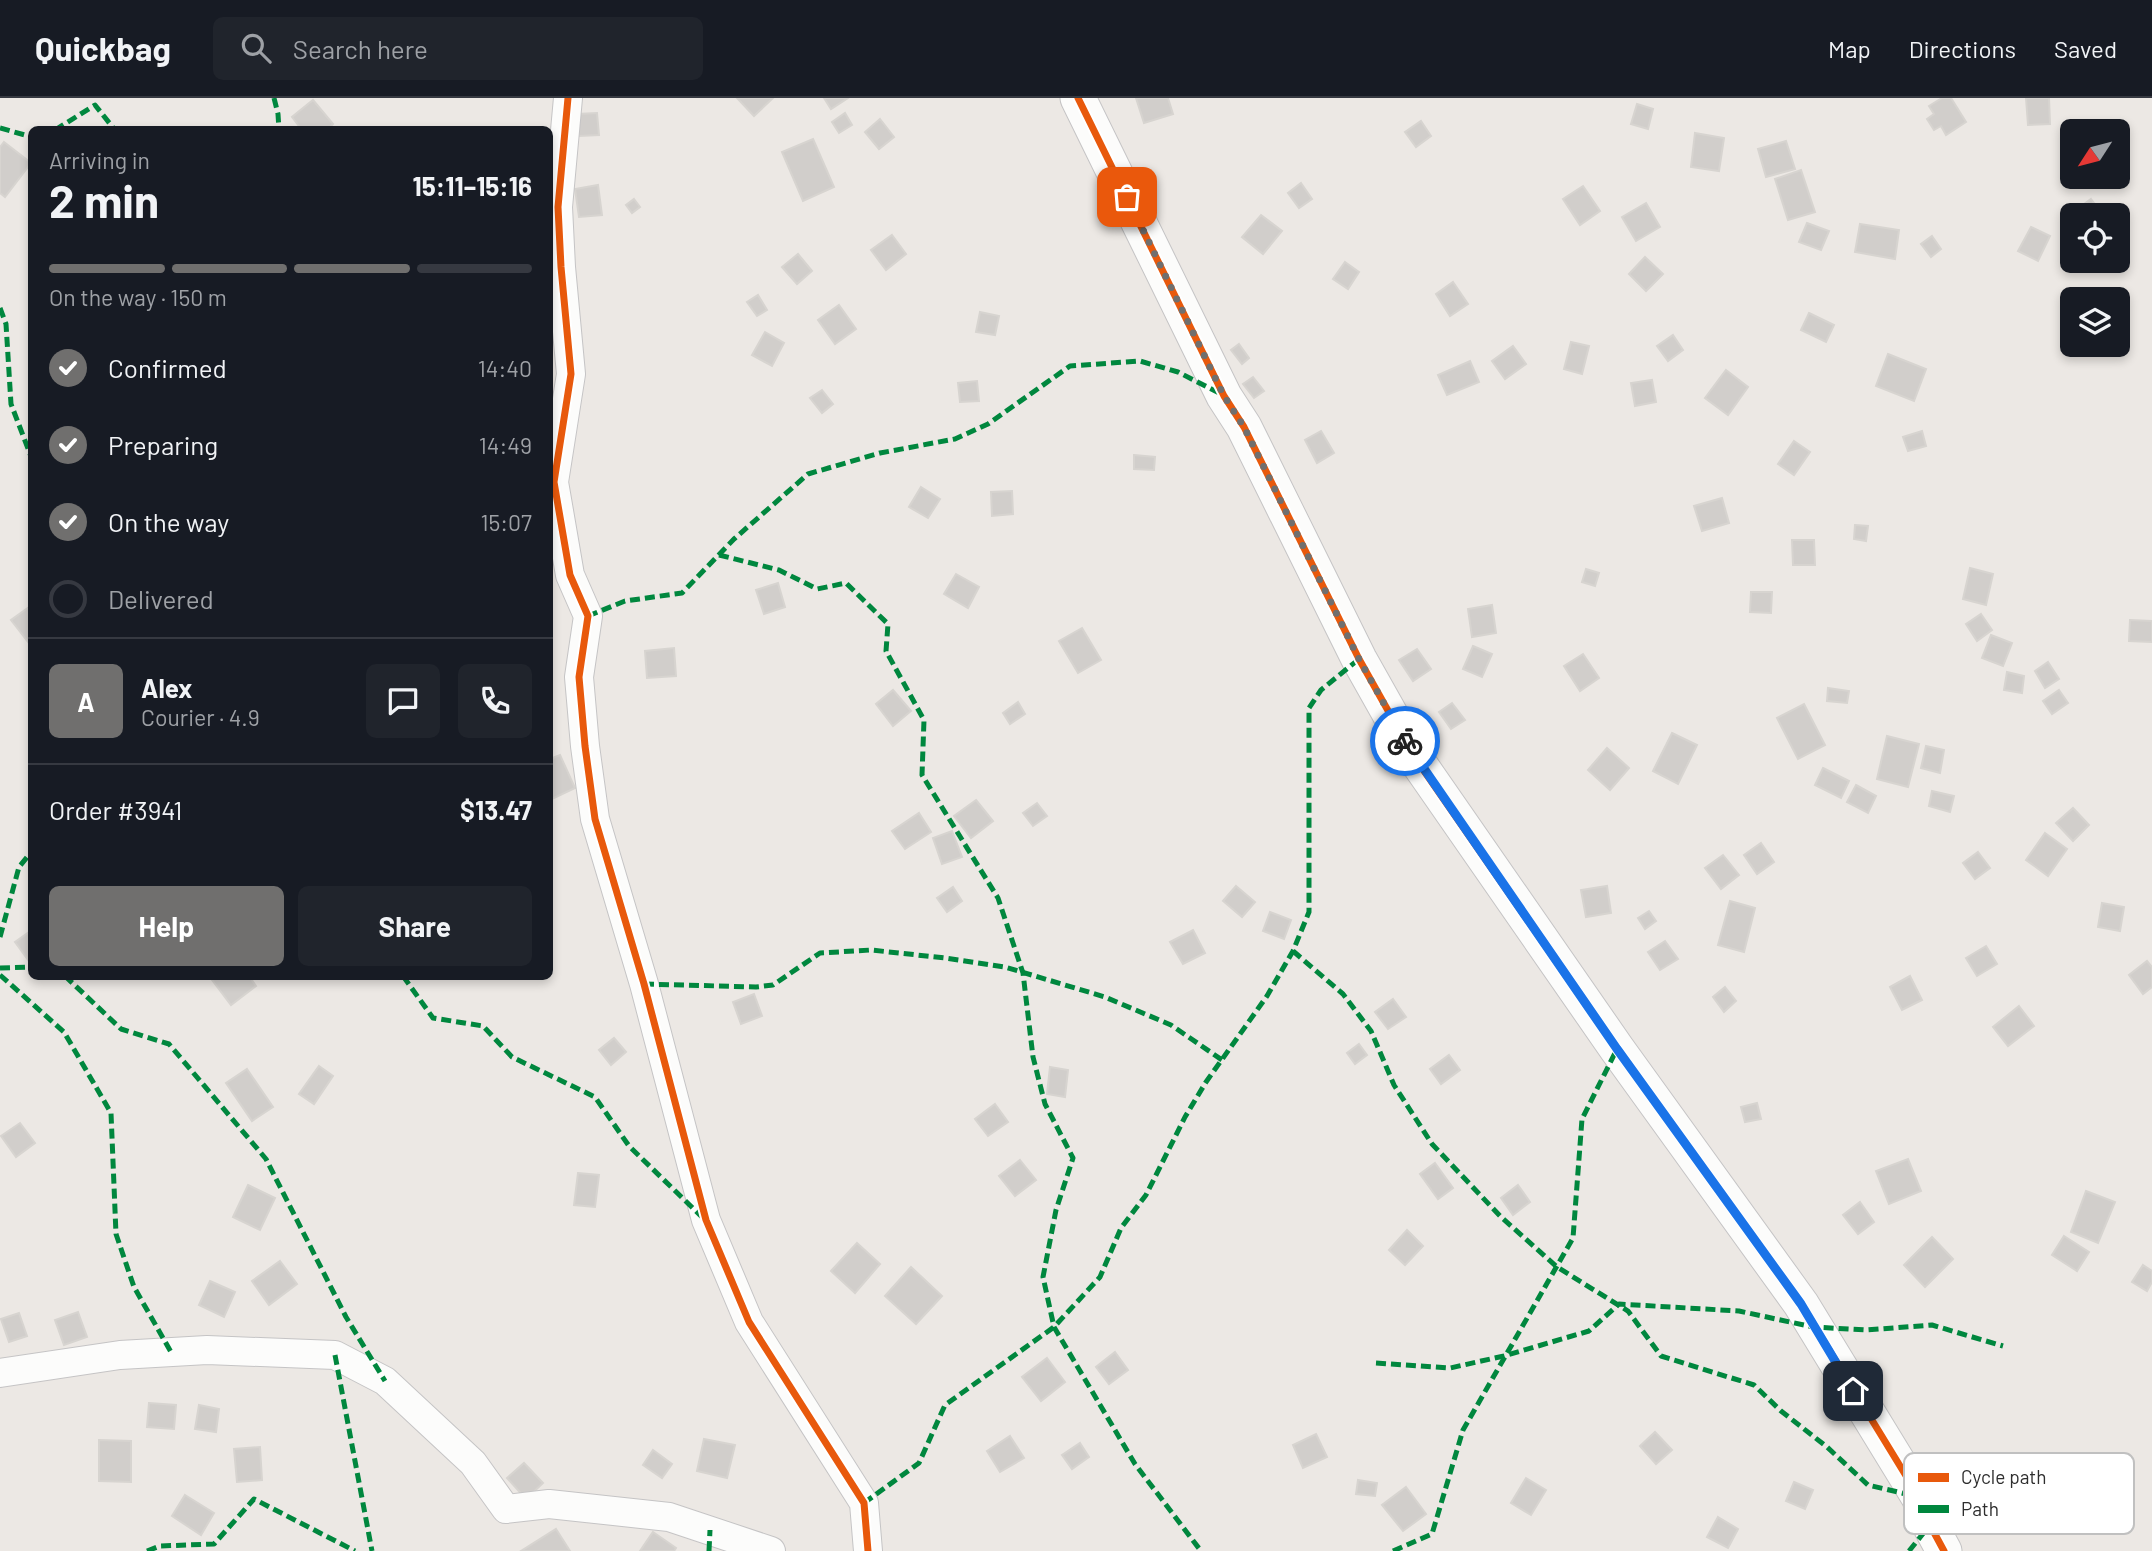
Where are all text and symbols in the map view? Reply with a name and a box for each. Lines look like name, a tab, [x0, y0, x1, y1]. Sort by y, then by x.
search box	[213, 17, 703, 80]
text: Quickbag	[35, 28, 171, 68]
icon: search	[237, 29, 275, 67]
text: Search here	[293, 33, 428, 64]
text: Map	[1828, 34, 1871, 63]
text: Directions	[1909, 34, 2016, 63]
text: Saved	[2054, 34, 2117, 63]
north arrow	[2060, 119, 2130, 189]
map controls	[2060, 119, 2130, 357]
text: Arriving in	[49, 146, 150, 174]
pin	[1097, 167, 1157, 227]
text: 15:11–15:16	[413, 170, 532, 201]
text: 2 min	[49, 172, 159, 227]
icon: bag	[1108, 178, 1146, 216]
button: locate	[2060, 203, 2130, 273]
text: On the way · 150 m	[49, 283, 227, 311]
button: layers	[2060, 287, 2130, 357]
icon: check	[49, 349, 87, 387]
text: Confirmed	[108, 352, 227, 383]
text: 14:40	[478, 354, 532, 382]
icon: check	[49, 426, 87, 464]
text: Preparing	[108, 429, 218, 460]
text: 14:49	[479, 431, 532, 459]
icon: check	[49, 503, 87, 541]
text: On the way	[108, 506, 229, 537]
text: 15:07	[480, 508, 532, 536]
text: Delivered	[108, 583, 214, 614]
button: chat	[366, 664, 440, 738]
button: phone	[458, 664, 532, 738]
text: Alex	[141, 672, 192, 703]
text: A	[77, 686, 95, 717]
text: Courier · 4.9	[141, 703, 260, 731]
courier	[1370, 706, 1440, 776]
icon: bike	[1386, 722, 1424, 760]
text: Order #3941	[49, 794, 182, 825]
text: $13.47	[460, 794, 532, 825]
button: Help	[49, 886, 284, 966]
button: Share	[298, 886, 532, 966]
pin	[1823, 1361, 1883, 1421]
icon: home	[1834, 1372, 1872, 1410]
legend	[1904, 1453, 2134, 1534]
text: Cycle path	[1961, 1465, 2046, 1488]
text: Path	[1961, 1497, 1999, 1520]

